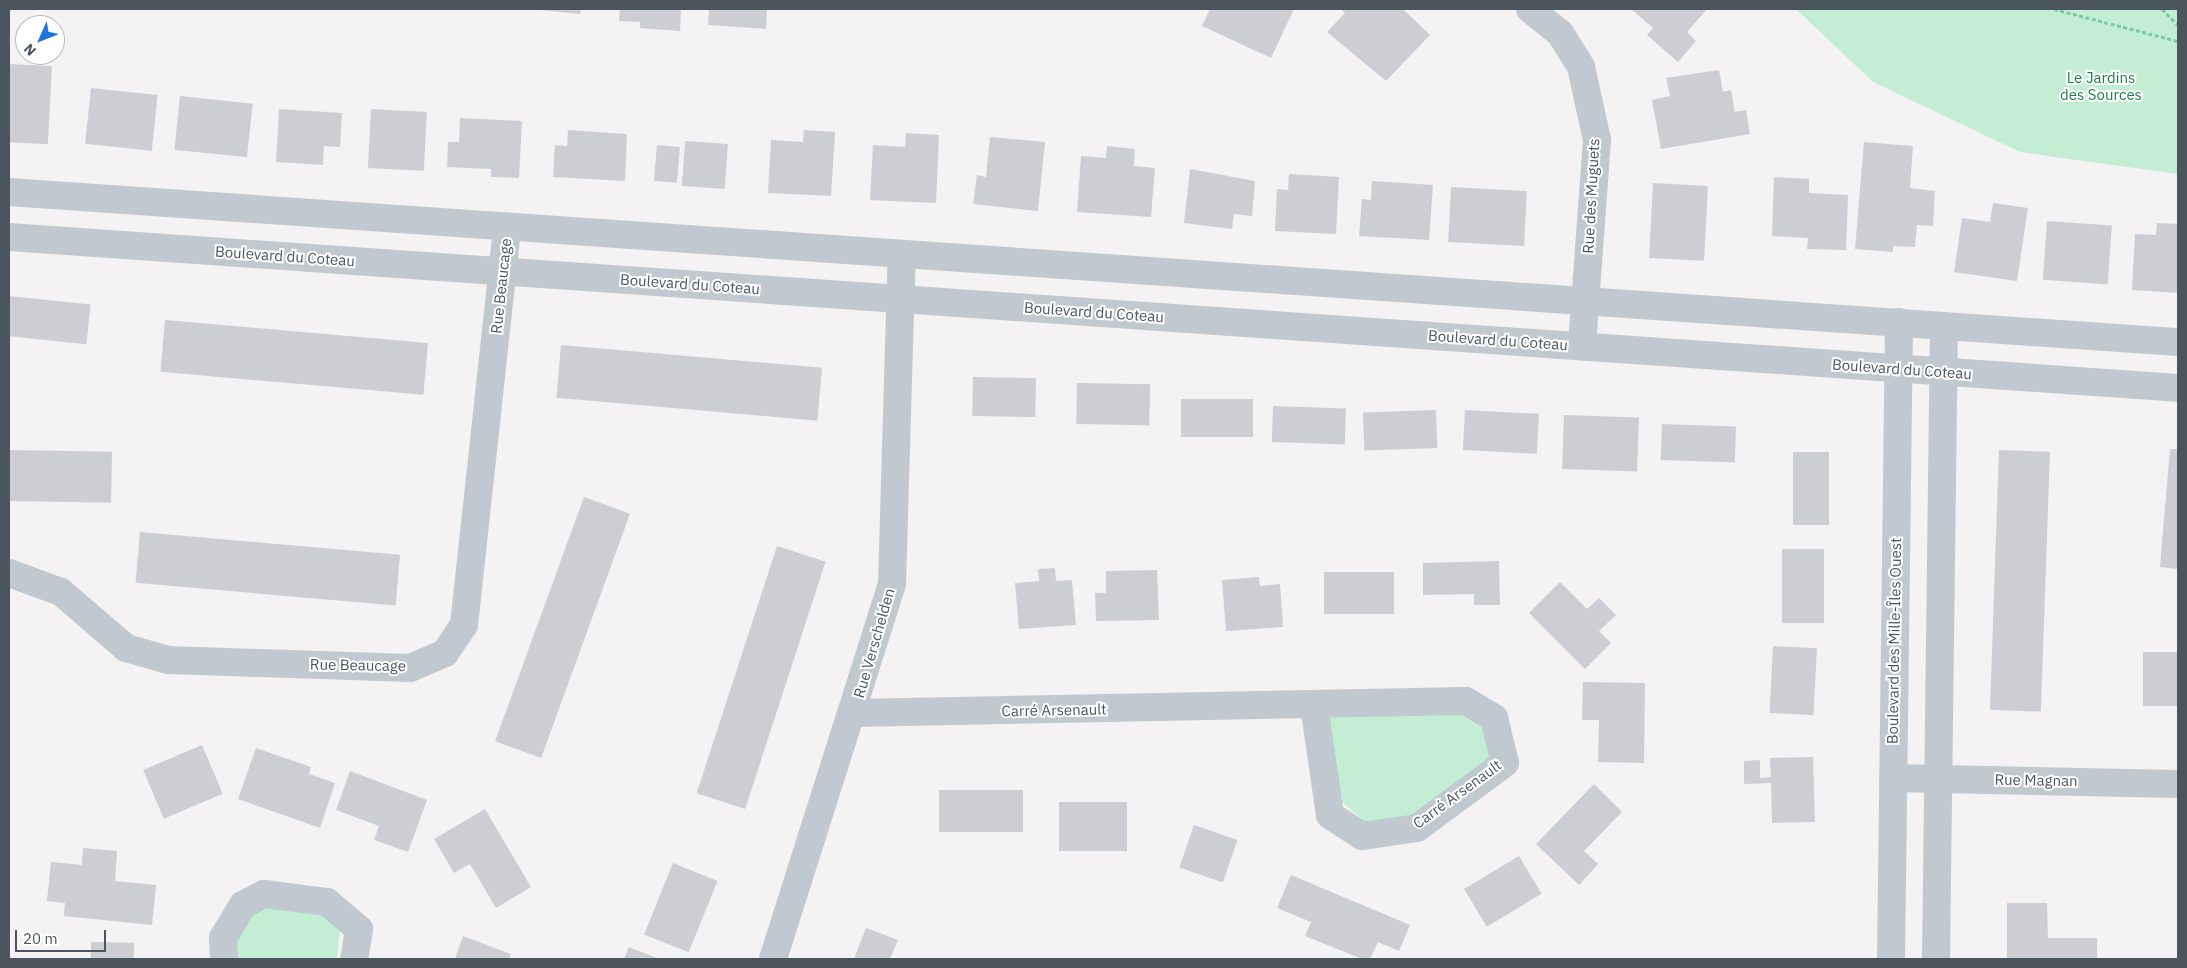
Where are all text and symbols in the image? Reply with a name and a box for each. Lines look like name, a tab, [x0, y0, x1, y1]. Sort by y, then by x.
north arrow	[15, 15, 65, 65]
text: N	[20, 40, 40, 60]
park label: Le Jardins des Sources	[2060, 68, 2142, 103]
street label: Rue des Muguets	[1579, 138, 1603, 254]
street label: Rue Beaucage	[487, 237, 515, 335]
street label: Boulevard du Coteau	[214, 242, 356, 270]
street label: Boulevard du Coteau	[619, 270, 761, 298]
street label: Boulevard du Coteau	[1023, 298, 1165, 326]
street label: Boulevard du Coteau	[1427, 326, 1569, 354]
street label: Boulevard du Coteau	[1831, 355, 1973, 383]
street label: Boulevard des Mille-Îles Ouest	[1883, 538, 1905, 744]
street label: Rue Verschelden	[850, 586, 898, 700]
street label: Rue Beaucage	[310, 655, 406, 675]
street label: Carré Arsenault	[1001, 700, 1107, 720]
street label: Carré Arsenault	[1409, 756, 1505, 832]
street label: Rue Magnan	[1994, 770, 2078, 790]
scale bar	[18, 920, 109, 952]
text: 20 m	[23, 929, 58, 948]

